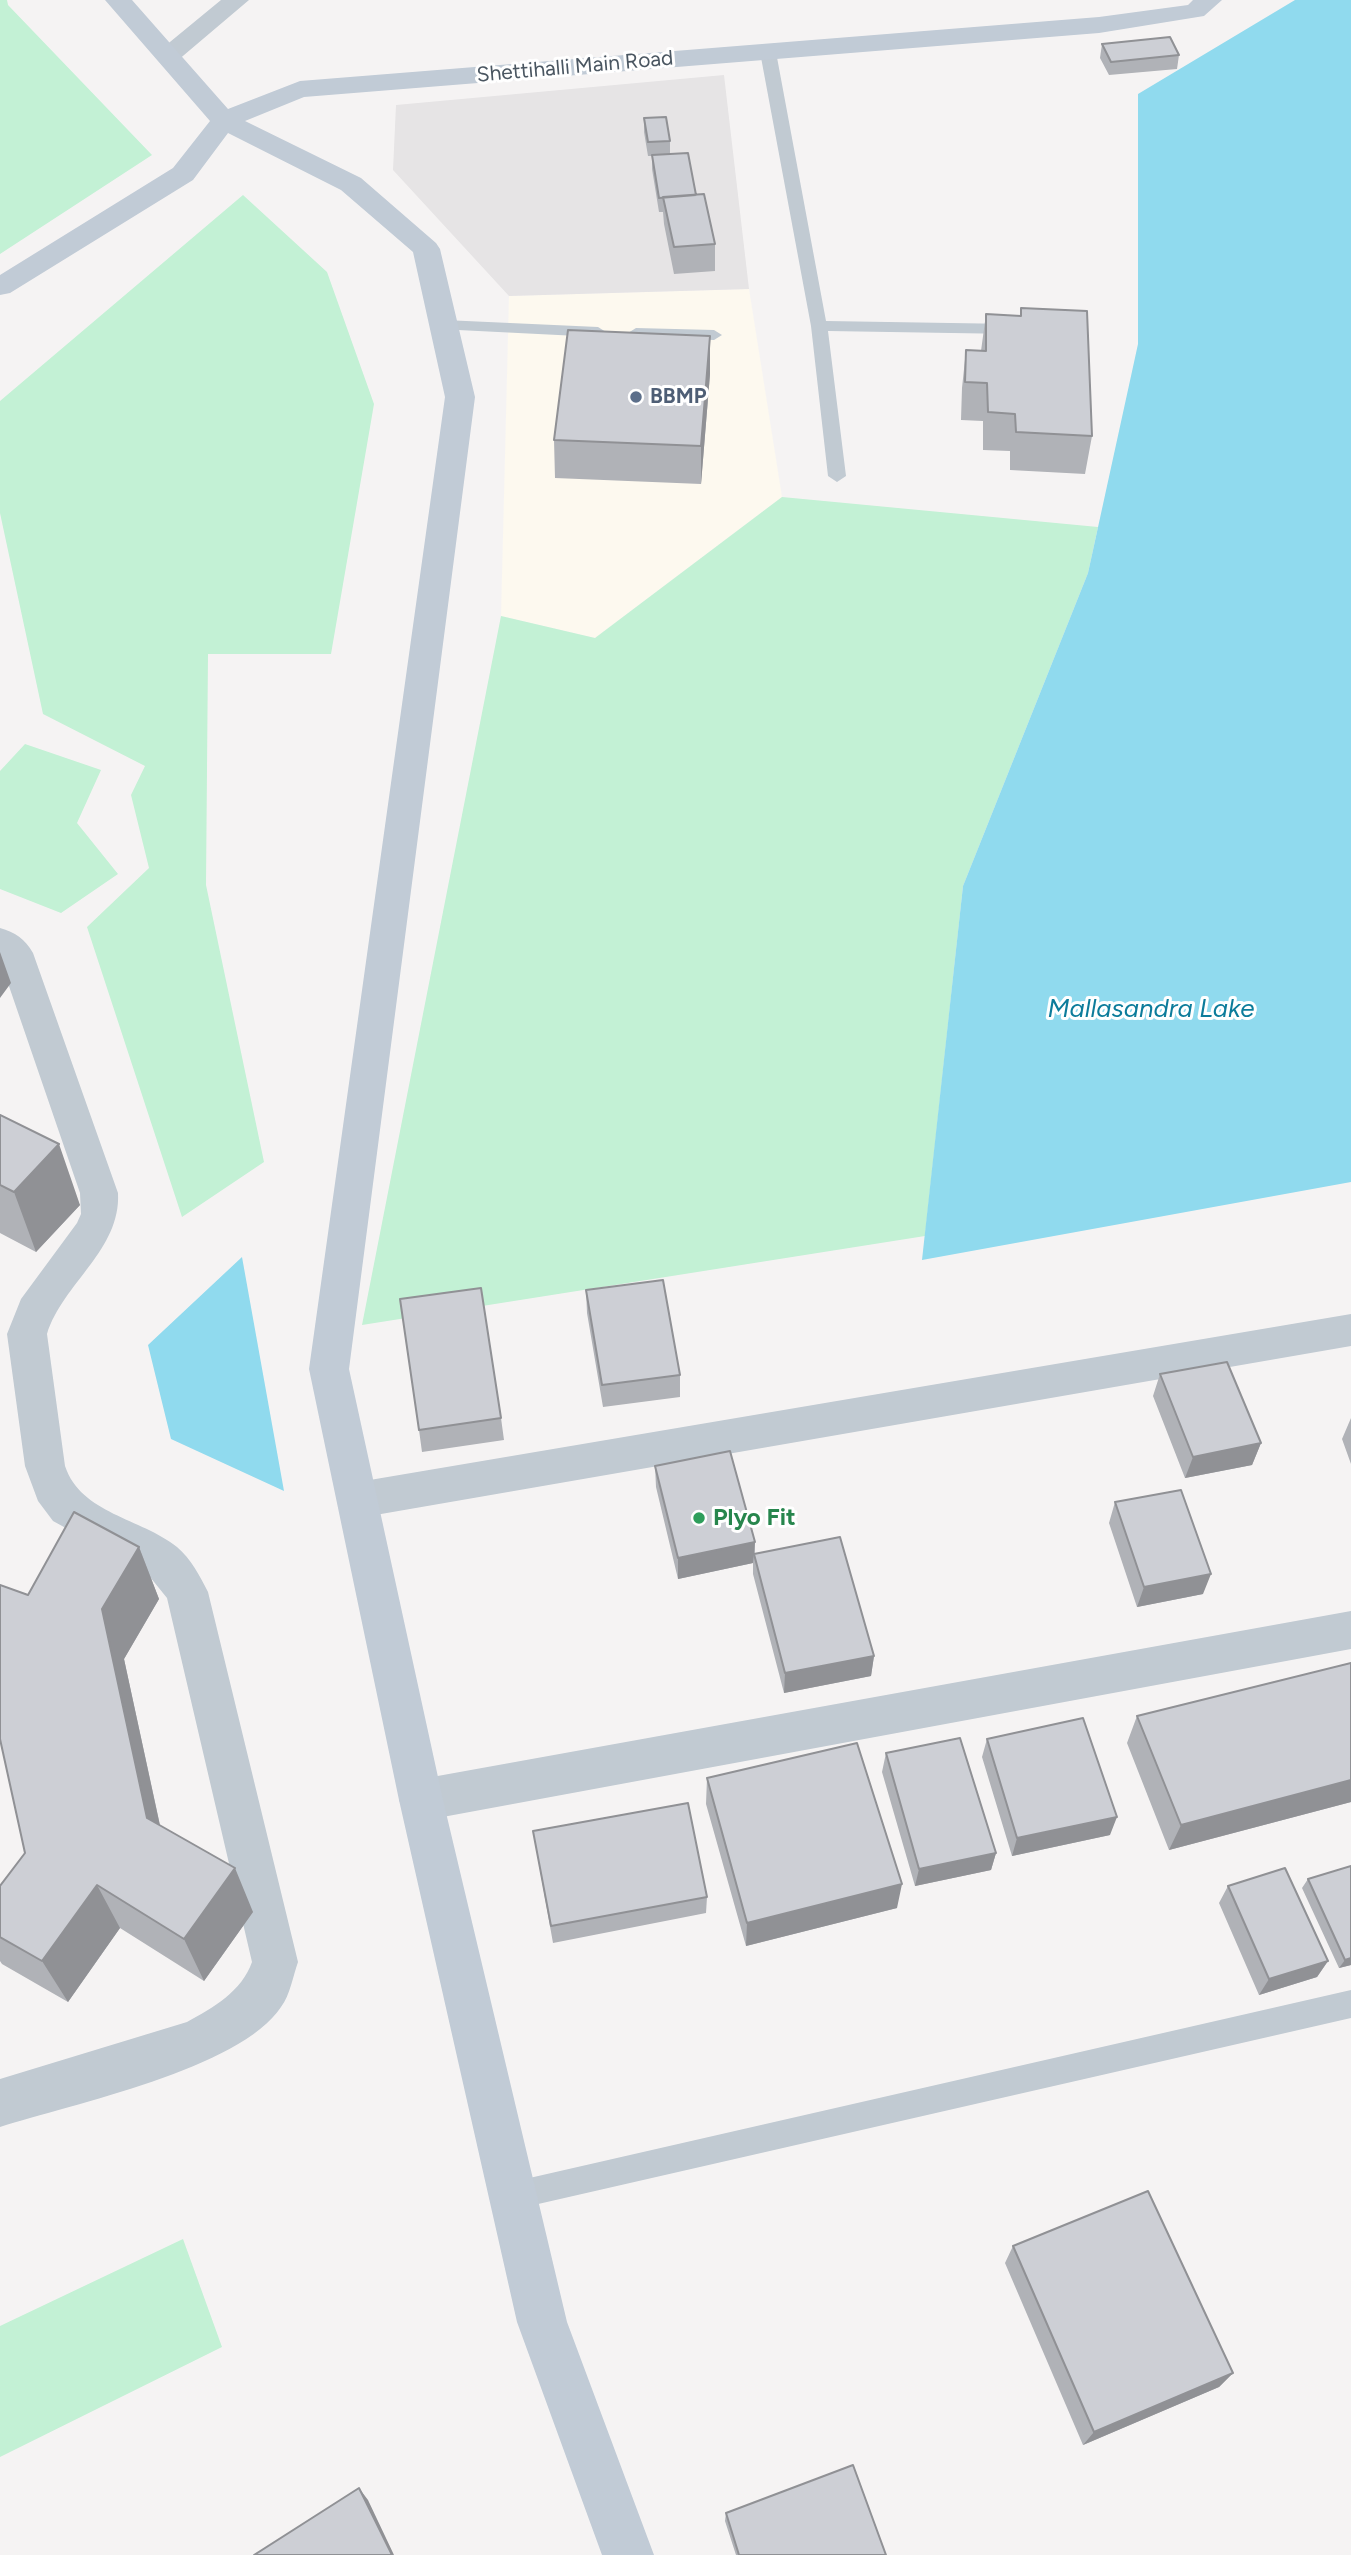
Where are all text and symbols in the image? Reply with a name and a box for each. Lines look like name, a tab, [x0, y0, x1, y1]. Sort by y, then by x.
street label: Shettihalli Main Road	[476, 46, 674, 88]
place label: BBMP	[650, 384, 706, 410]
marker: BBMP	[628, 389, 644, 405]
water label: Mallasandra Lake	[1047, 993, 1255, 1025]
place label: Plyo Fit	[713, 1504, 796, 1532]
marker: Plyo Fit	[691, 1510, 707, 1526]

